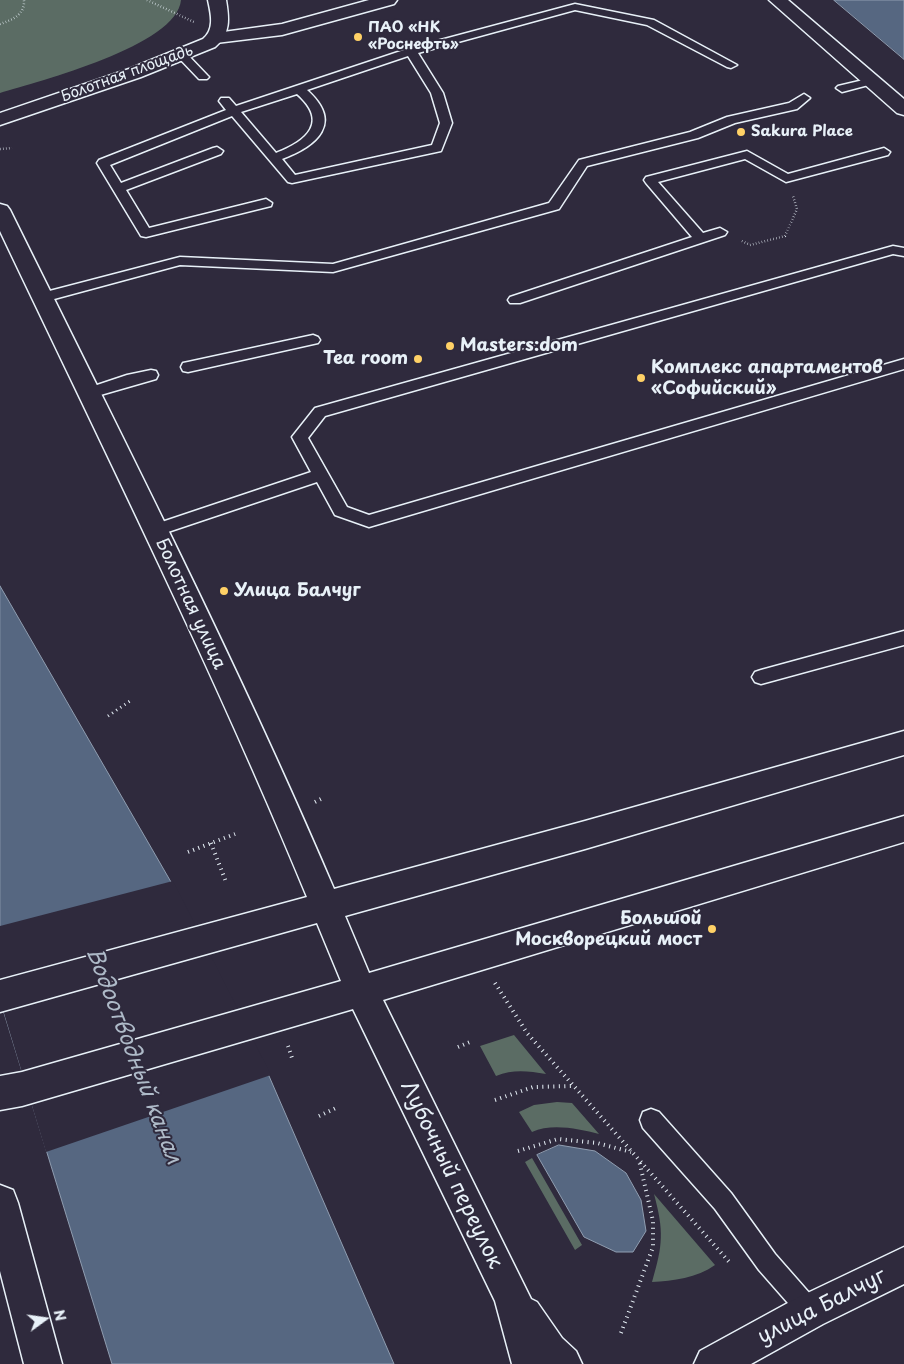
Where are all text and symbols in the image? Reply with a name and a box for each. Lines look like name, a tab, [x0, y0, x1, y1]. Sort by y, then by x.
place label: ПАО «НК «Роснефть»	[368, 19, 459, 54]
marker: ПАО «НК «Роснефть»	[352, 31, 364, 43]
street label: Болотная площадь	[58, 42, 196, 106]
place label: Sakura Place	[751, 123, 853, 141]
marker: Sakura Place	[735, 126, 747, 138]
place label: Masters:dom	[460, 335, 578, 357]
marker: Masters:dom	[444, 340, 456, 352]
place label: Tea room	[323, 348, 408, 370]
marker: Tea room	[412, 353, 424, 365]
place label: Комплекс апартаментов «Софийский»	[651, 357, 883, 399]
marker: Комплекс апартаментов «Софийский»	[635, 372, 647, 384]
street label: Болотная улица	[150, 535, 230, 673]
place label: Улица Балчуг	[234, 580, 361, 602]
marker: Улица Балчуг	[218, 585, 230, 597]
place label: Большой Москворецкий мост	[515, 908, 702, 951]
marker: Большой Москворецкий мост	[706, 923, 718, 935]
water label: Водоотводный канал	[80, 944, 186, 1168]
street label: Лубочный переулок	[395, 1077, 507, 1273]
street label: улица Балчуг	[754, 1264, 890, 1350]
north arrow	[20, 1294, 70, 1344]
text: N	[49, 1307, 72, 1323]

